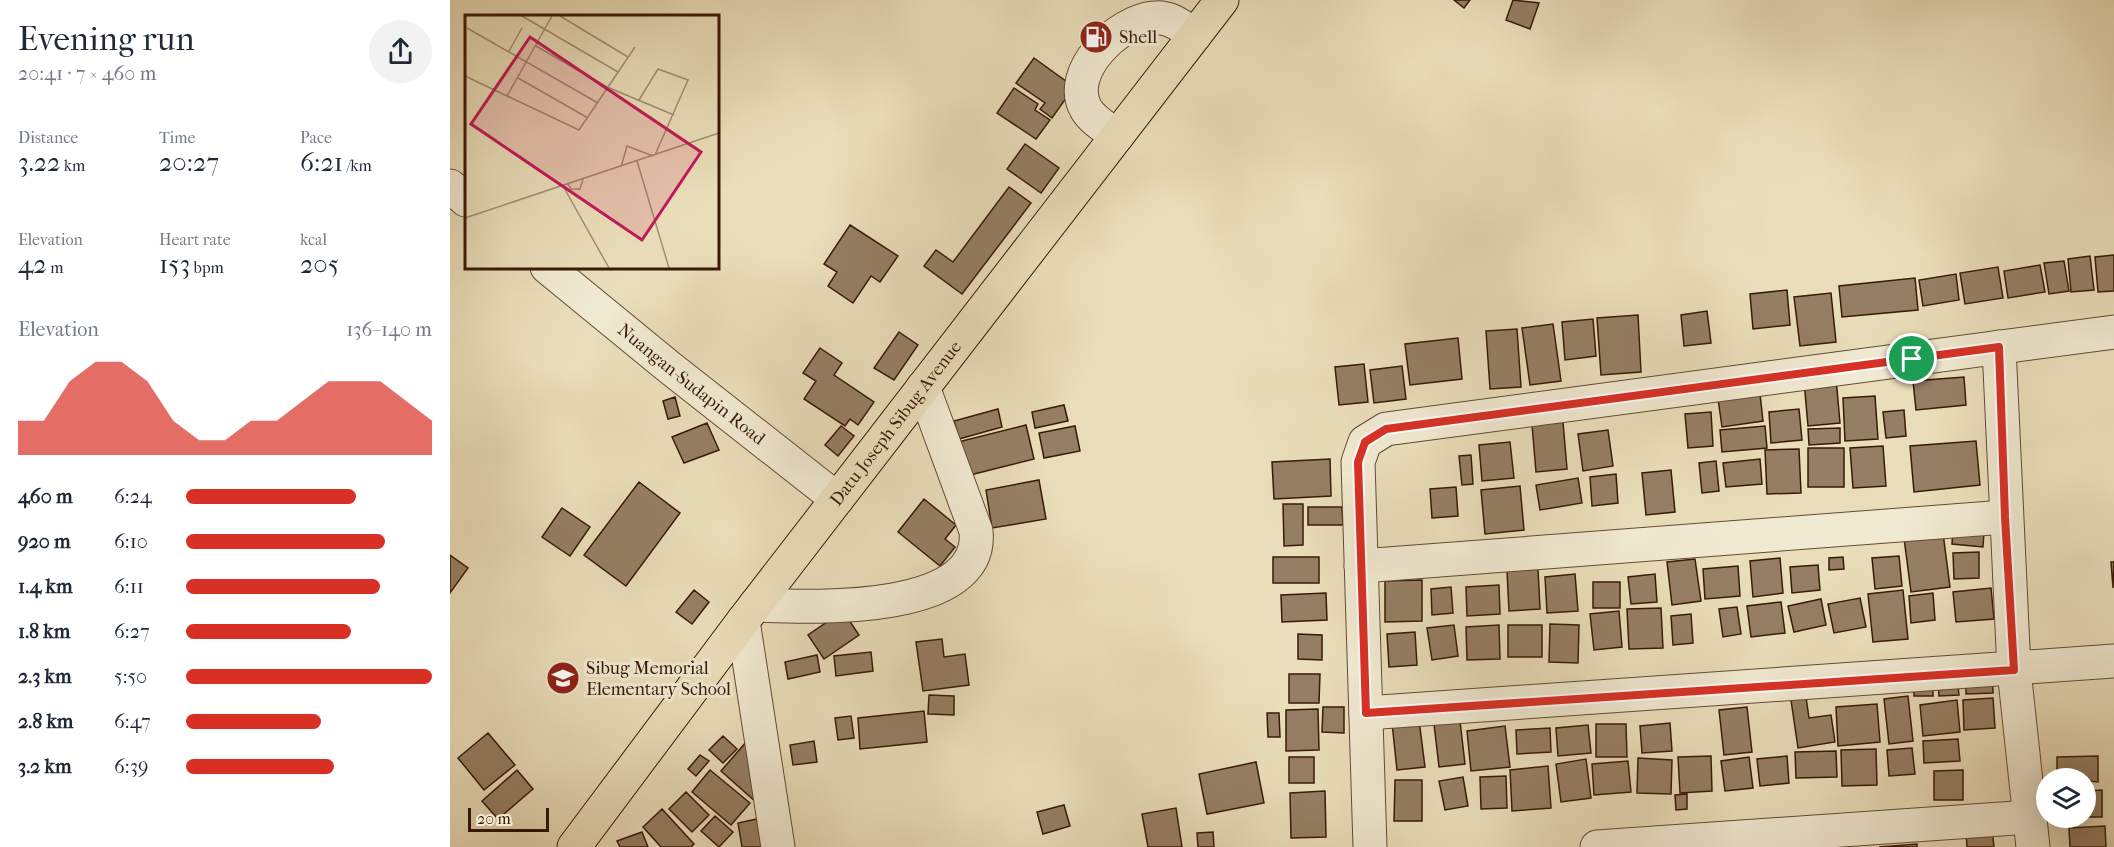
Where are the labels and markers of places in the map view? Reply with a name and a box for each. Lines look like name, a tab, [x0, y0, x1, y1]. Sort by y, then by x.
fuel station icon: Shell	[1078, 19, 1114, 55]
place label: Shell	[1119, 27, 1157, 48]
pin	[1886, 333, 1937, 384]
place label: Sibug Memorial Elementary School	[586, 658, 731, 700]
school or university icon: Sibug Memorial Elementary School	[545, 660, 581, 696]

